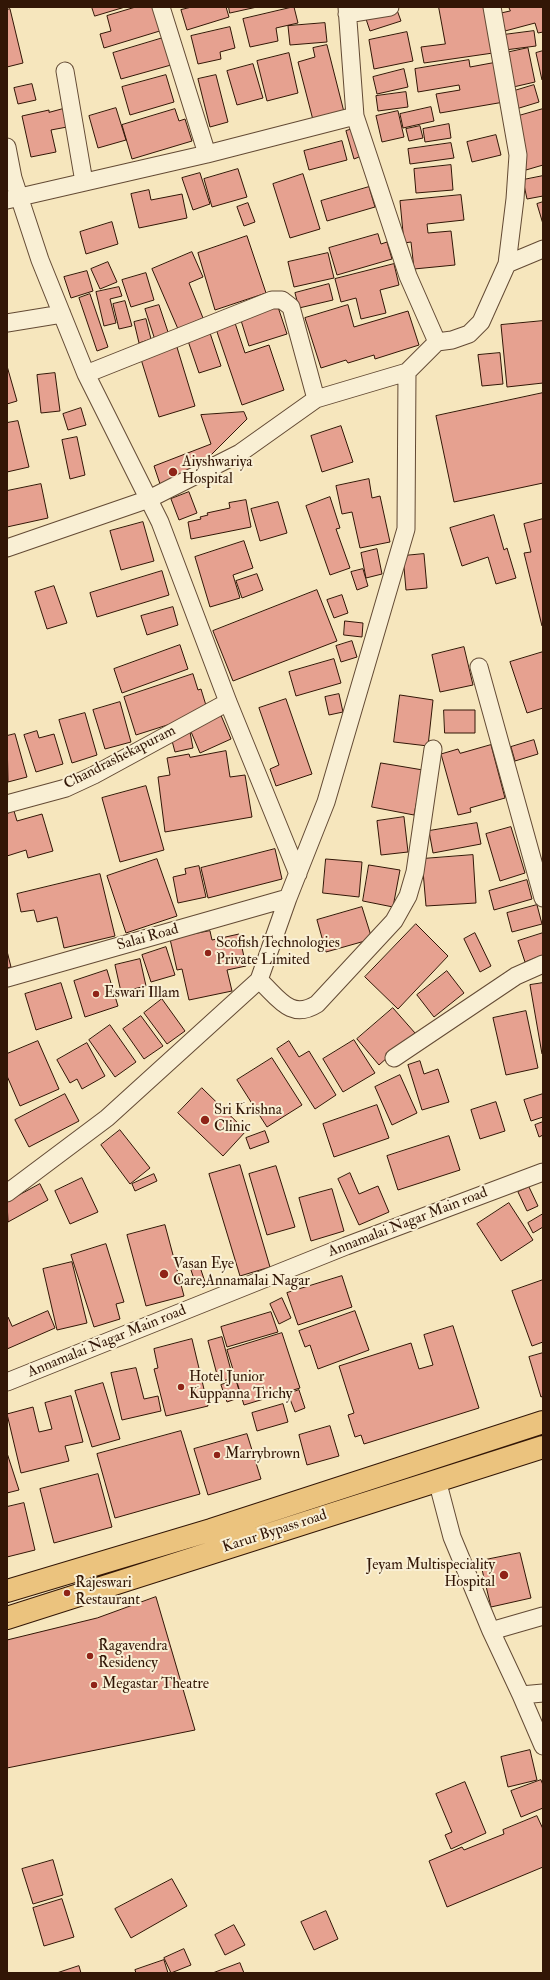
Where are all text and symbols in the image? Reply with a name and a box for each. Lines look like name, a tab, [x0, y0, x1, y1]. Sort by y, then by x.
place label: Aiyshwariya Hospital	[182, 454, 252, 489]
marker: Aiyshwariya Hospital	[167, 466, 179, 478]
street label: Chandrashekapuram	[61, 722, 179, 794]
street label: Salai Road	[115, 921, 181, 955]
place label: Scofish Technologies Private Limited	[216, 935, 340, 970]
marker: Scofish Technologies Private Limited	[203, 948, 213, 958]
place label: Eswari Illam	[104, 985, 180, 1003]
marker: Eswari Illam	[91, 989, 101, 999]
place label: Sri Krishna Clinic	[214, 1102, 282, 1137]
marker: Sri Krishna Clinic	[199, 1114, 211, 1126]
street label: Annamalai Nagar Main road	[326, 1184, 490, 1262]
place label: Vasan Eye Care,Annamalai Nagar	[173, 1256, 310, 1291]
marker: Vasan Eye Care,Annamalai Nagar	[158, 1268, 170, 1280]
street label: Annamalai Nagar Main road	[25, 1302, 189, 1382]
place label: Hotel Junior Kuppanna Trichy	[189, 1369, 292, 1404]
marker: Hotel Junior Kuppanna Trichy	[176, 1382, 186, 1392]
place label: Marrybrown	[225, 1446, 300, 1464]
marker: Marrybrown	[212, 1450, 222, 1460]
street label: Karur Bypass road	[221, 1507, 329, 1557]
place label: Jeyam Multispeciality Hospital	[366, 1557, 495, 1592]
marker: Jeyam Multispeciality Hospital	[498, 1569, 510, 1581]
place label: Rajeswari Restaurant	[75, 1575, 140, 1610]
marker: Rajeswari Restaurant	[62, 1588, 72, 1598]
place label: Ragavendra Residency	[98, 1638, 168, 1673]
marker: Ragavendra Residency	[85, 1651, 95, 1661]
place label: Megastar Theatre	[102, 1676, 209, 1694]
marker: Megastar Theatre	[89, 1680, 99, 1690]

